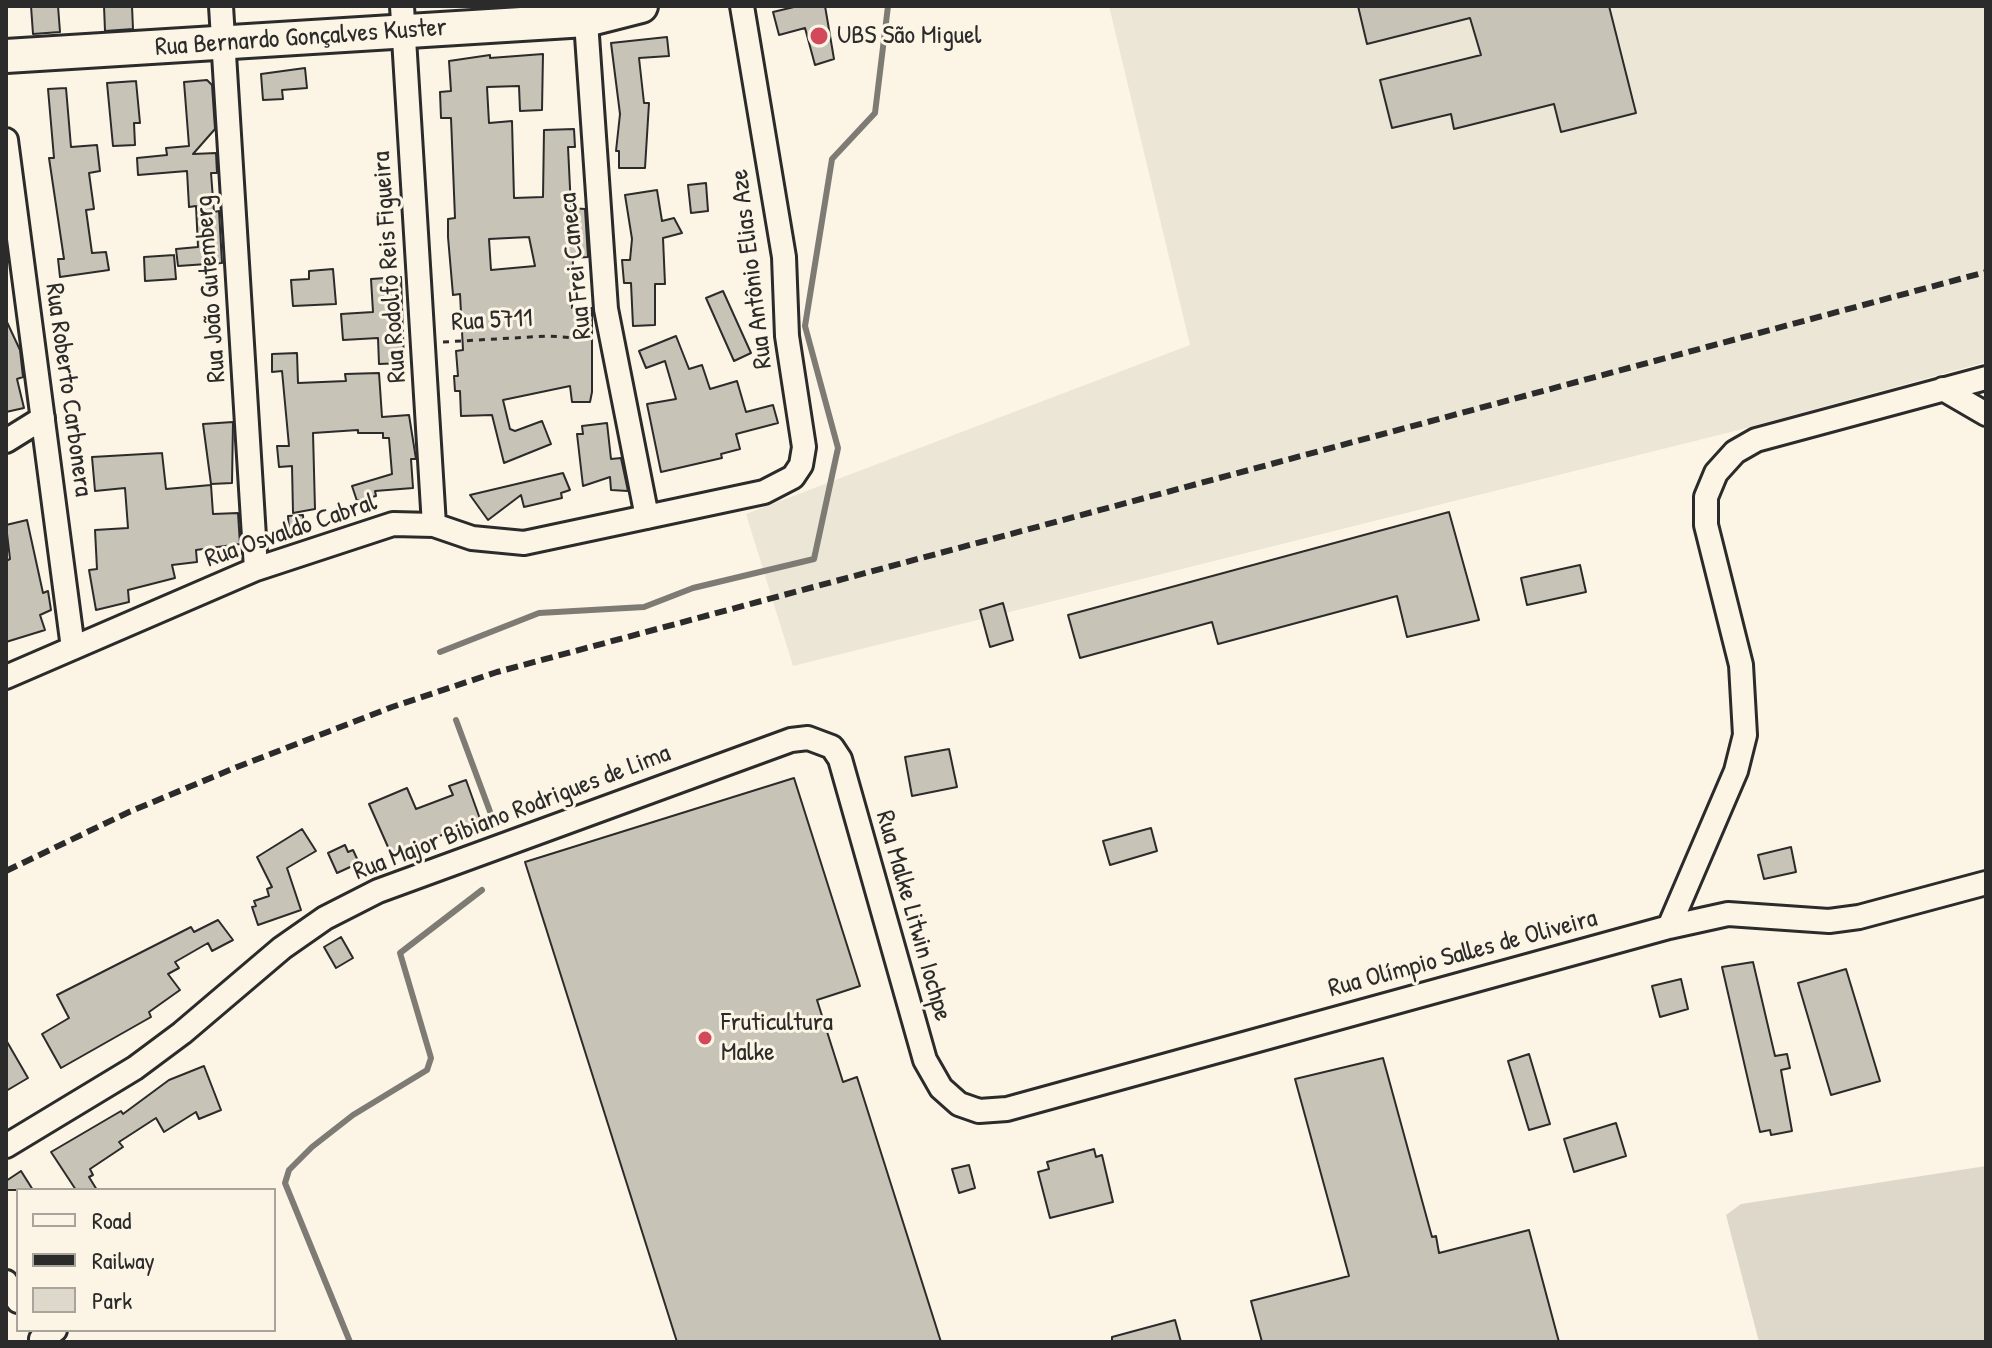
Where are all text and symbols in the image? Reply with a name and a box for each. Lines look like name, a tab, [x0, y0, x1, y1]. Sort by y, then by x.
street label: Rua Bernardo Gonçalves Kuster	[154, 12, 448, 64]
place label: UBS São Miguel	[837, 20, 982, 52]
marker: UBS São Miguel	[808, 25, 830, 47]
street label: Rua Rodolfo Reis Figueira	[366, 150, 414, 384]
street label: Rua Antônio Elias Aze	[724, 167, 780, 371]
street label: Rua Frei Caneca	[553, 191, 599, 341]
street label: Rua João Gutemberg	[189, 194, 233, 384]
street label: Rua Roberto Carbonera	[38, 281, 98, 499]
street label: Rua 5711	[451, 303, 533, 339]
street label: Rua Osvaldo Cabral	[201, 487, 381, 575]
street label: Rua Major Bibiano Rodrigues de Lima	[349, 738, 675, 888]
street label: Rua Malke Litwin Iochpe	[868, 807, 958, 1025]
street label: Rua Olímpio Salles de Oliveira	[1325, 903, 1601, 1005]
place label: Fruticultura Malke	[721, 1007, 833, 1068]
marker: Fruticultura Malke	[696, 1029, 714, 1047]
legend	[16, 1188, 276, 1332]
text: Road	[92, 1204, 131, 1236]
text: Railway	[92, 1244, 155, 1276]
text: Park	[92, 1284, 132, 1316]

